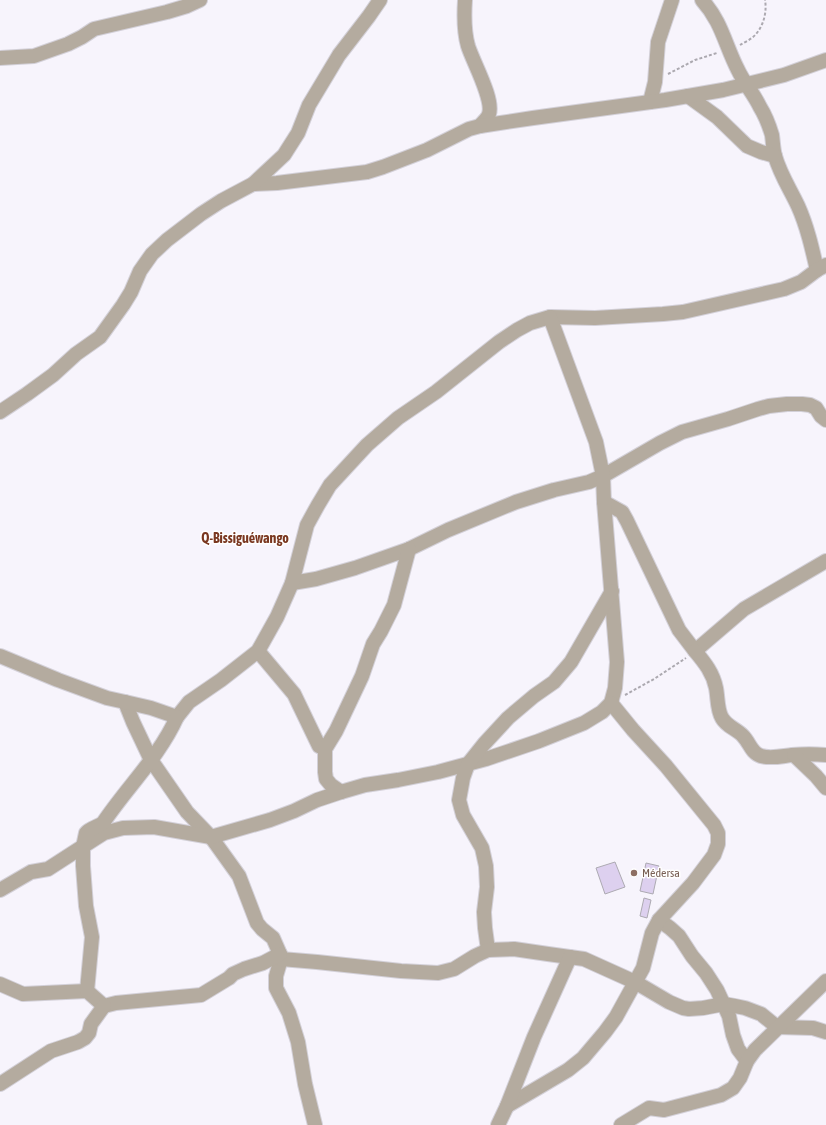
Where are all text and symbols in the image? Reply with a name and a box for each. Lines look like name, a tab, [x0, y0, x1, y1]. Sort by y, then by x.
district label: Q-Bissiguéwango	[201, 530, 289, 546]
place label: Médersa	[642, 866, 680, 880]
marker: Médersa	[629, 868, 639, 878]

